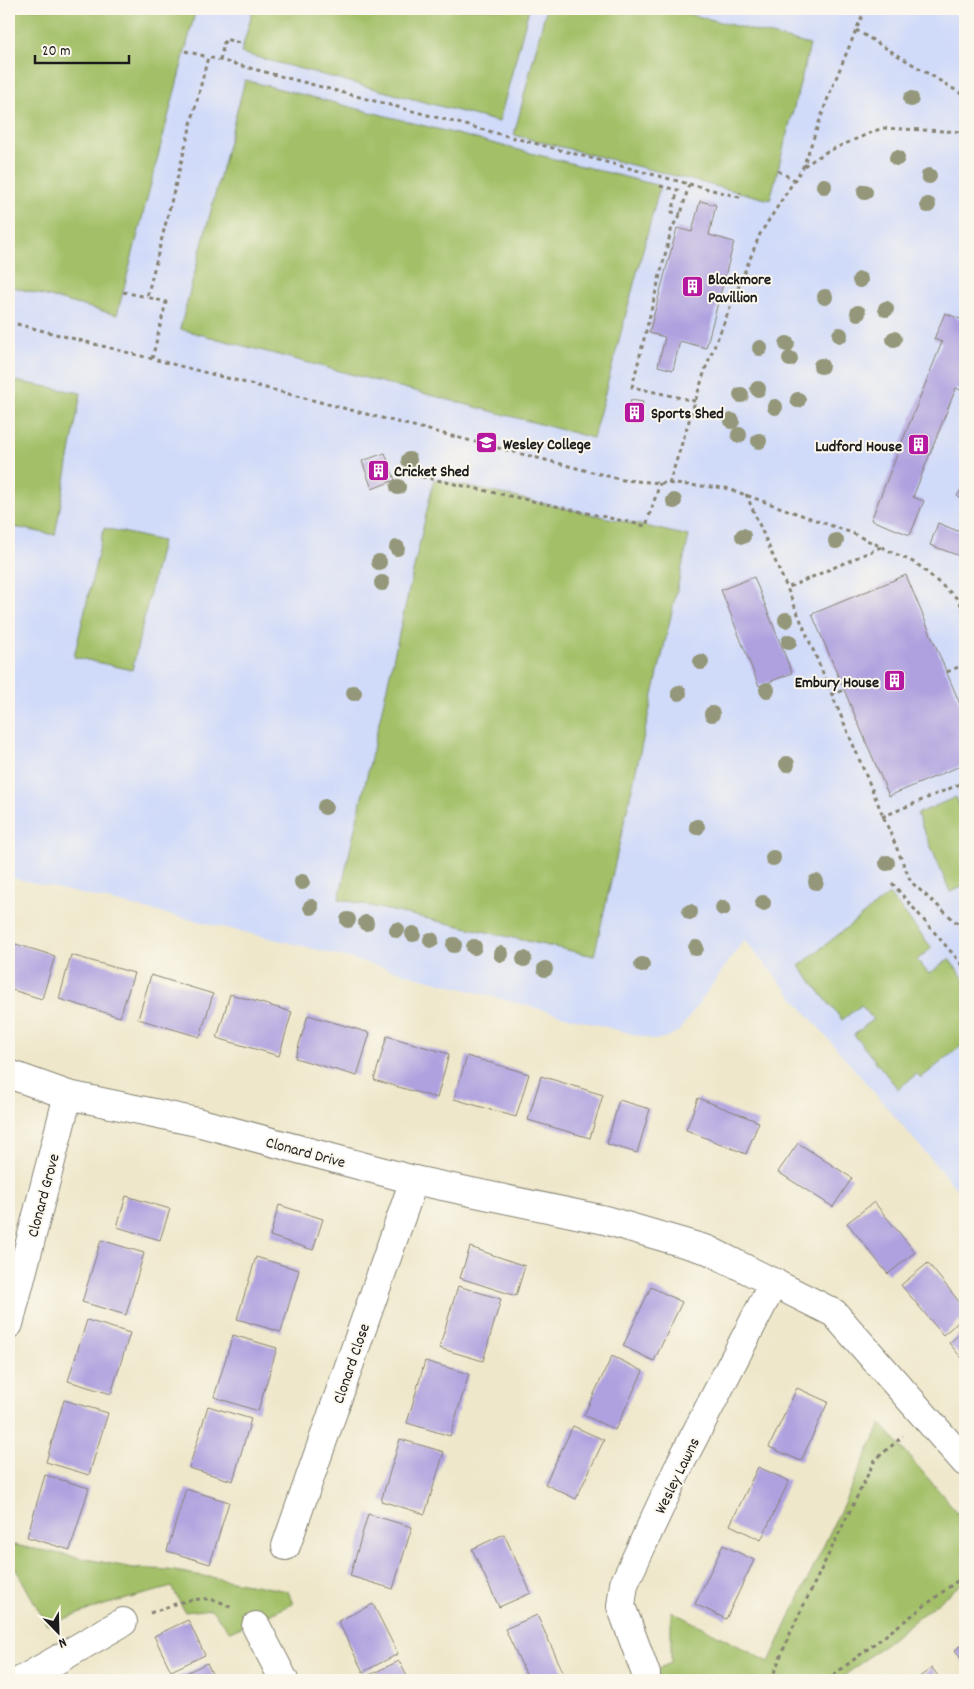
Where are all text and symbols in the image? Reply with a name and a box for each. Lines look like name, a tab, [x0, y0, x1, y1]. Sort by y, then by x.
scale bar	[35, 32, 129, 64]
text: 20 m	[42, 41, 70, 63]
place label: Blackmore Pavillion	[708, 269, 771, 310]
building icon: Blackmore Pavillion	[680, 275, 704, 299]
building icon: Sports Shed	[623, 400, 647, 424]
place label: Sports Shed	[651, 403, 724, 426]
school or university icon: Wesley College	[475, 431, 499, 455]
building icon: Ludford House	[906, 433, 930, 457]
place label: Wesley College	[503, 434, 591, 457]
place label: Ludford House	[815, 436, 902, 459]
building icon: Cricket Shed	[366, 458, 390, 482]
place label: Cricket Shed	[394, 461, 469, 484]
building icon: Embury House	[883, 669, 907, 693]
place label: Embury House	[795, 672, 879, 695]
street label: Clonard Drive	[263, 1132, 348, 1175]
street label: Clonard Grove	[22, 1151, 67, 1240]
street label: Clonard Close	[328, 1321, 377, 1407]
street label: Wesley Lawns	[650, 1434, 707, 1518]
north arrow	[32, 1606, 82, 1656]
text: N	[55, 1632, 69, 1653]

